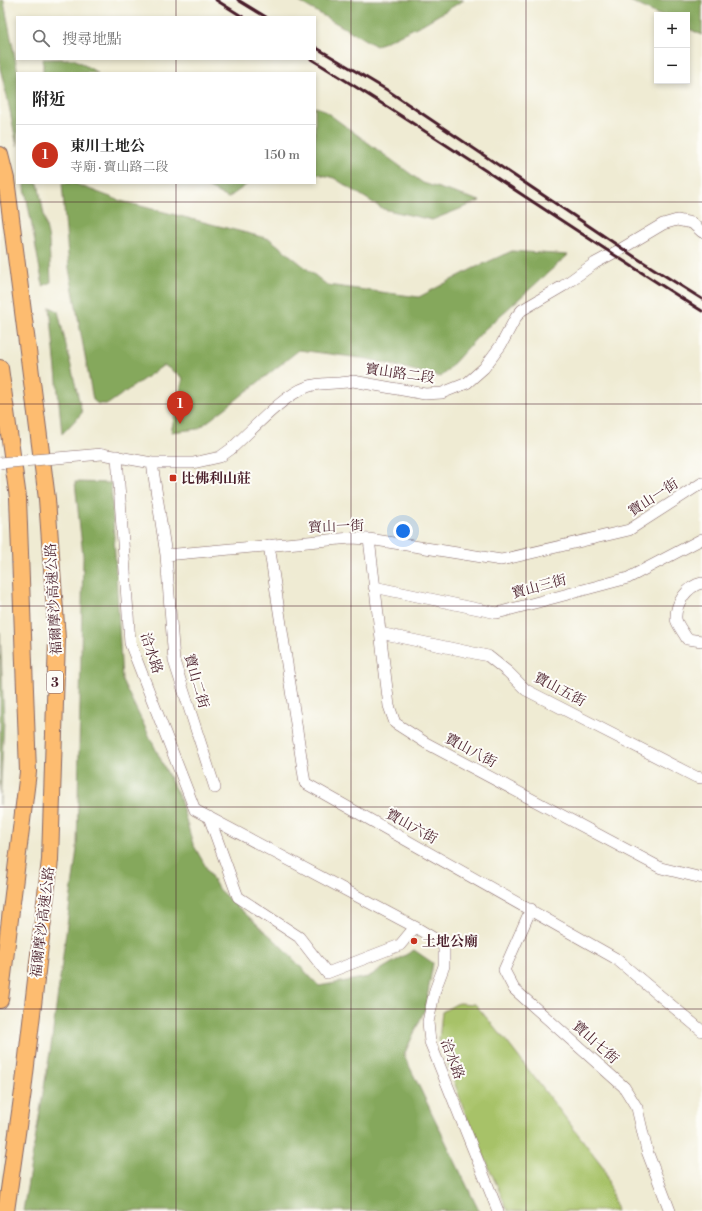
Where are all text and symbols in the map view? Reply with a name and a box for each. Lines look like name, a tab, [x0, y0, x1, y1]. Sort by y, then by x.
map controls	[654, 12, 690, 84]
button: +	[654, 12, 690, 48]
search box	[16, 16, 316, 60]
icon: search	[30, 27, 52, 49]
text: 搜尋地點	[62, 30, 122, 49]
button: −	[654, 48, 690, 84]
text: 附近	[32, 89, 66, 111]
text: 東川土地公	[70, 137, 145, 156]
text: 1	[42, 147, 48, 163]
text: 150 m	[265, 147, 300, 163]
text: 寺廟 · 寶山路二段	[70, 159, 169, 175]
street label: 寶山路二段	[364, 360, 436, 388]
pin: 1	[167, 391, 193, 424]
place label: 比佛利山莊	[181, 470, 251, 488]
marker: 比佛利山莊	[168, 473, 178, 483]
street label: 寶山一街	[625, 475, 682, 521]
street label: 寶山一街	[308, 517, 364, 537]
your location	[393, 521, 413, 541]
street label: 福爾摩沙高速公路	[42, 543, 66, 655]
street label: 寶山三街	[510, 571, 569, 603]
street label: 洽水路	[136, 631, 166, 676]
street label: 寶山二街	[180, 652, 212, 711]
street label: 寶山五街	[531, 669, 588, 711]
road number: 3	[47, 671, 63, 693]
street label: 寶山八街	[442, 730, 499, 772]
street label: 寶山六街	[383, 805, 440, 848]
street label: 福爾摩沙高速公路	[27, 865, 59, 979]
place label: 土地公廟	[422, 933, 478, 951]
marker: 土地公廟	[409, 936, 419, 946]
street label: 寶山七街	[569, 1017, 622, 1068]
street label: 洽水路	[436, 1037, 468, 1082]

